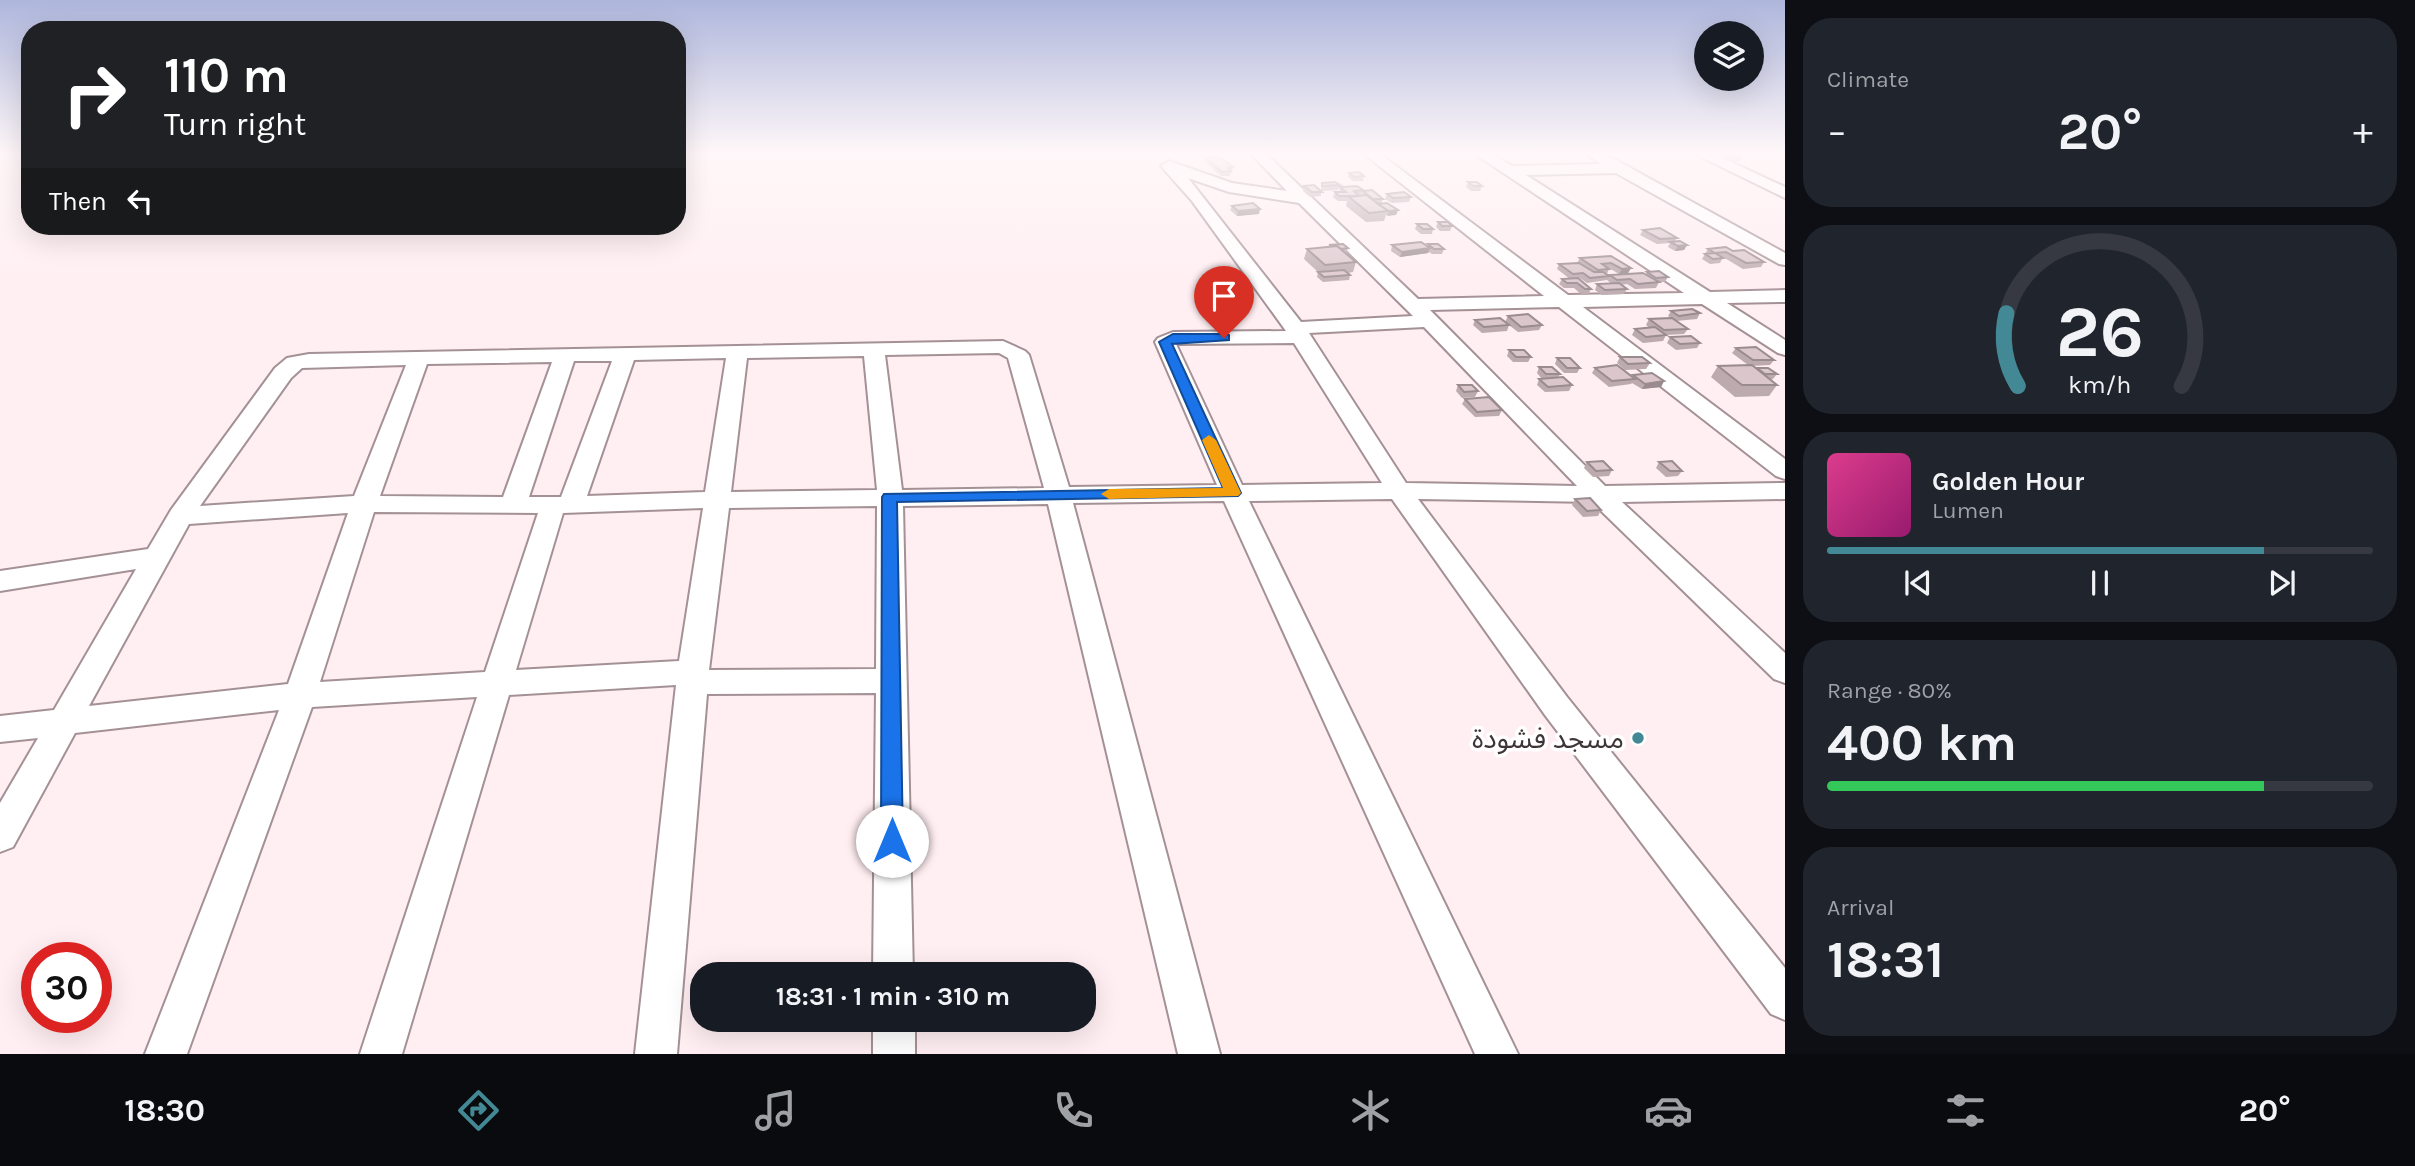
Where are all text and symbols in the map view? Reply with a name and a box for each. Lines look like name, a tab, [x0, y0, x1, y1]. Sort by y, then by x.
map controls	[1694, 21, 1764, 91]
button: layers	[1694, 21, 1764, 91]
text: 110 m	[164, 47, 289, 104]
icon: right	[49, 49, 140, 140]
text: Climate	[1827, 66, 1909, 93]
text: 20°	[2058, 101, 2142, 162]
text: Turn right	[164, 106, 306, 143]
text: −	[1827, 109, 1847, 154]
text: +	[2353, 109, 2373, 154]
icon: left	[121, 182, 159, 220]
text: Then	[49, 186, 107, 217]
pin	[1194, 266, 1254, 338]
icon: arrive	[1205, 277, 1243, 315]
text: 26	[2056, 289, 2144, 374]
text: km/h	[2068, 370, 2132, 399]
text: Golden Hour	[1932, 466, 2084, 497]
text: Lumen	[1932, 497, 2004, 524]
icon: previous	[1899, 564, 1937, 602]
icon: pause	[2081, 564, 2119, 602]
icon: next	[2263, 564, 2301, 602]
text: Range · 80%	[1827, 677, 1952, 704]
text: 400 km	[1827, 712, 2017, 773]
place label: مسجد فشودة	[1472, 722, 1624, 755]
marker: مسجد فشودة	[1630, 730, 1646, 746]
position arrow	[855, 804, 929, 878]
text: Arrival	[1827, 894, 1894, 921]
text: 18:31	[1827, 929, 1944, 990]
speed limit sign: 30	[21, 942, 112, 1033]
text: 18:31 · 1 min · 310 m	[776, 981, 1010, 1012]
icon: directions	[454, 1086, 503, 1135]
icon: music	[751, 1086, 800, 1135]
icon: phone	[1049, 1086, 1098, 1135]
icon: climate	[1346, 1086, 1395, 1135]
icon: car	[1644, 1086, 1693, 1135]
icon: filters	[1941, 1086, 1990, 1135]
text: 18:30	[124, 1092, 205, 1129]
text: 20°	[2239, 1092, 2291, 1129]

